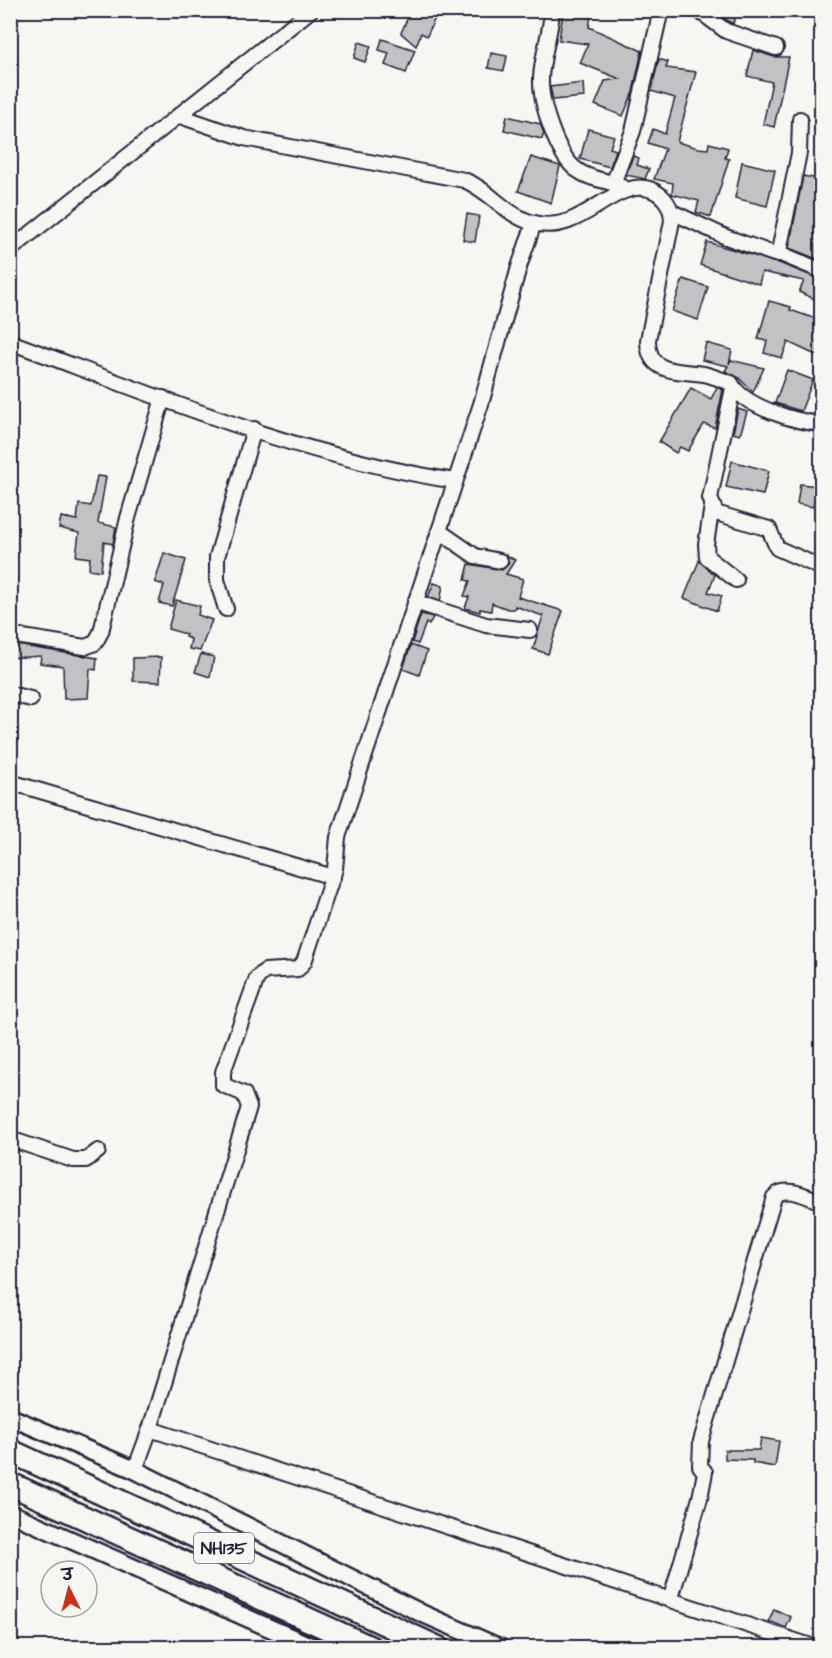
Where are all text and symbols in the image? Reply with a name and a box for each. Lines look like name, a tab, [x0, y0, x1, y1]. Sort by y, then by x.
road number: NH135	[194, 1533, 254, 1563]
north arrow	[39, 1559, 99, 1619]
text: उ	[59, 1563, 75, 1587]

